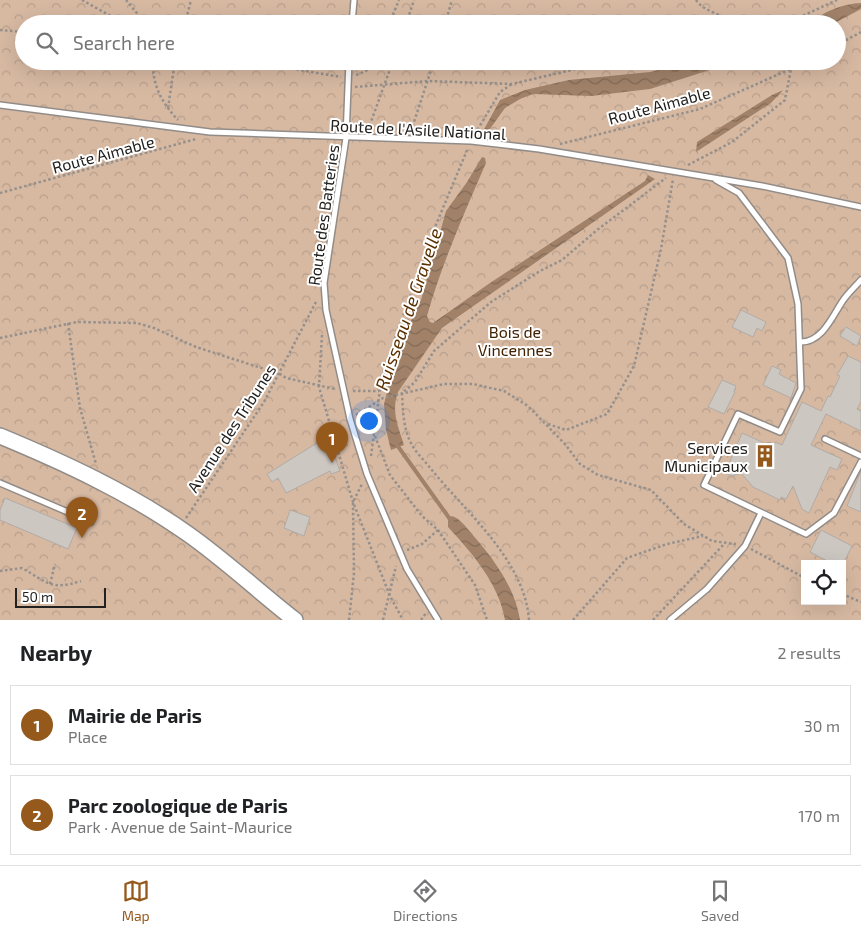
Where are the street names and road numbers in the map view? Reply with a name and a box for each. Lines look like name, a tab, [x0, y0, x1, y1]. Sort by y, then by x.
street label: Route Aimable	[606, 82, 712, 128]
street label: Route de l'Asile National	[330, 115, 507, 143]
street label: Route Aimable	[50, 131, 156, 177]
street label: Route des Batteries	[304, 143, 342, 287]
street label: Avenue des Tribunes	[183, 360, 279, 496]

